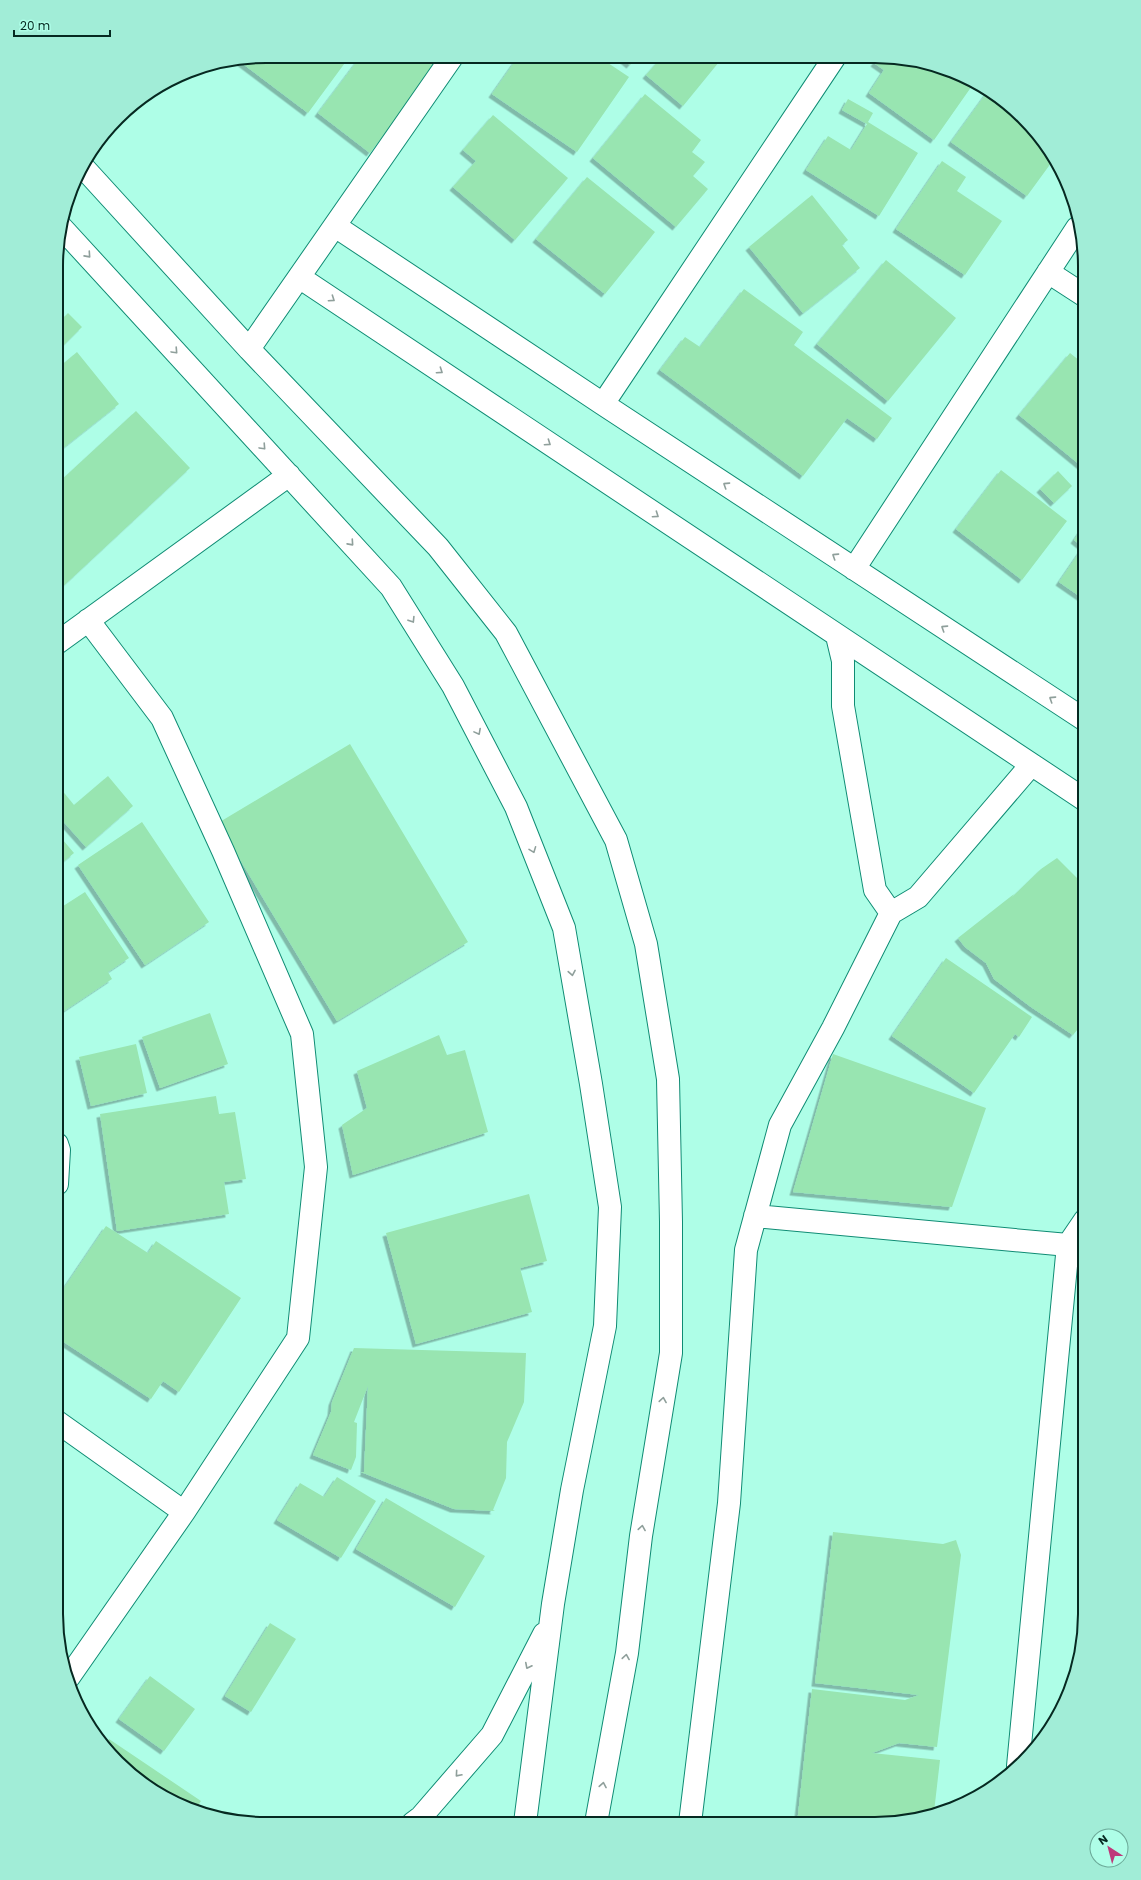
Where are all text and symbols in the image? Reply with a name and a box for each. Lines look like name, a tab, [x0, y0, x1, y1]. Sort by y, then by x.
scale bar	[14, 12, 110, 38]
text: 20 m	[20, 17, 50, 34]
one-way arrow	[83, 251, 90, 258]
one-way arrow	[328, 294, 335, 302]
one-way arrow	[171, 347, 178, 354]
one-way arrow	[436, 366, 443, 374]
one-way arrow	[544, 438, 551, 446]
one-way arrow	[259, 442, 266, 450]
one-way arrow	[723, 482, 730, 490]
one-way arrow	[652, 510, 659, 518]
one-way arrow	[346, 538, 354, 546]
one-way arrow	[832, 554, 839, 561]
one-way arrow	[407, 616, 415, 623]
one-way arrow	[941, 626, 948, 633]
one-way arrow	[1049, 696, 1056, 704]
one-way arrow	[473, 728, 480, 736]
one-way arrow	[529, 846, 537, 853]
one-way arrow	[567, 970, 575, 976]
one-way arrow	[658, 1396, 667, 1403]
one-way arrow	[637, 1525, 646, 1531]
one-way arrow	[621, 1654, 630, 1660]
one-way arrow	[525, 1661, 533, 1669]
one-way arrow	[455, 1769, 463, 1777]
one-way arrow	[598, 1782, 607, 1788]
north arrow	[1089, 1828, 1129, 1868]
text: N	[1095, 1831, 1111, 1849]

